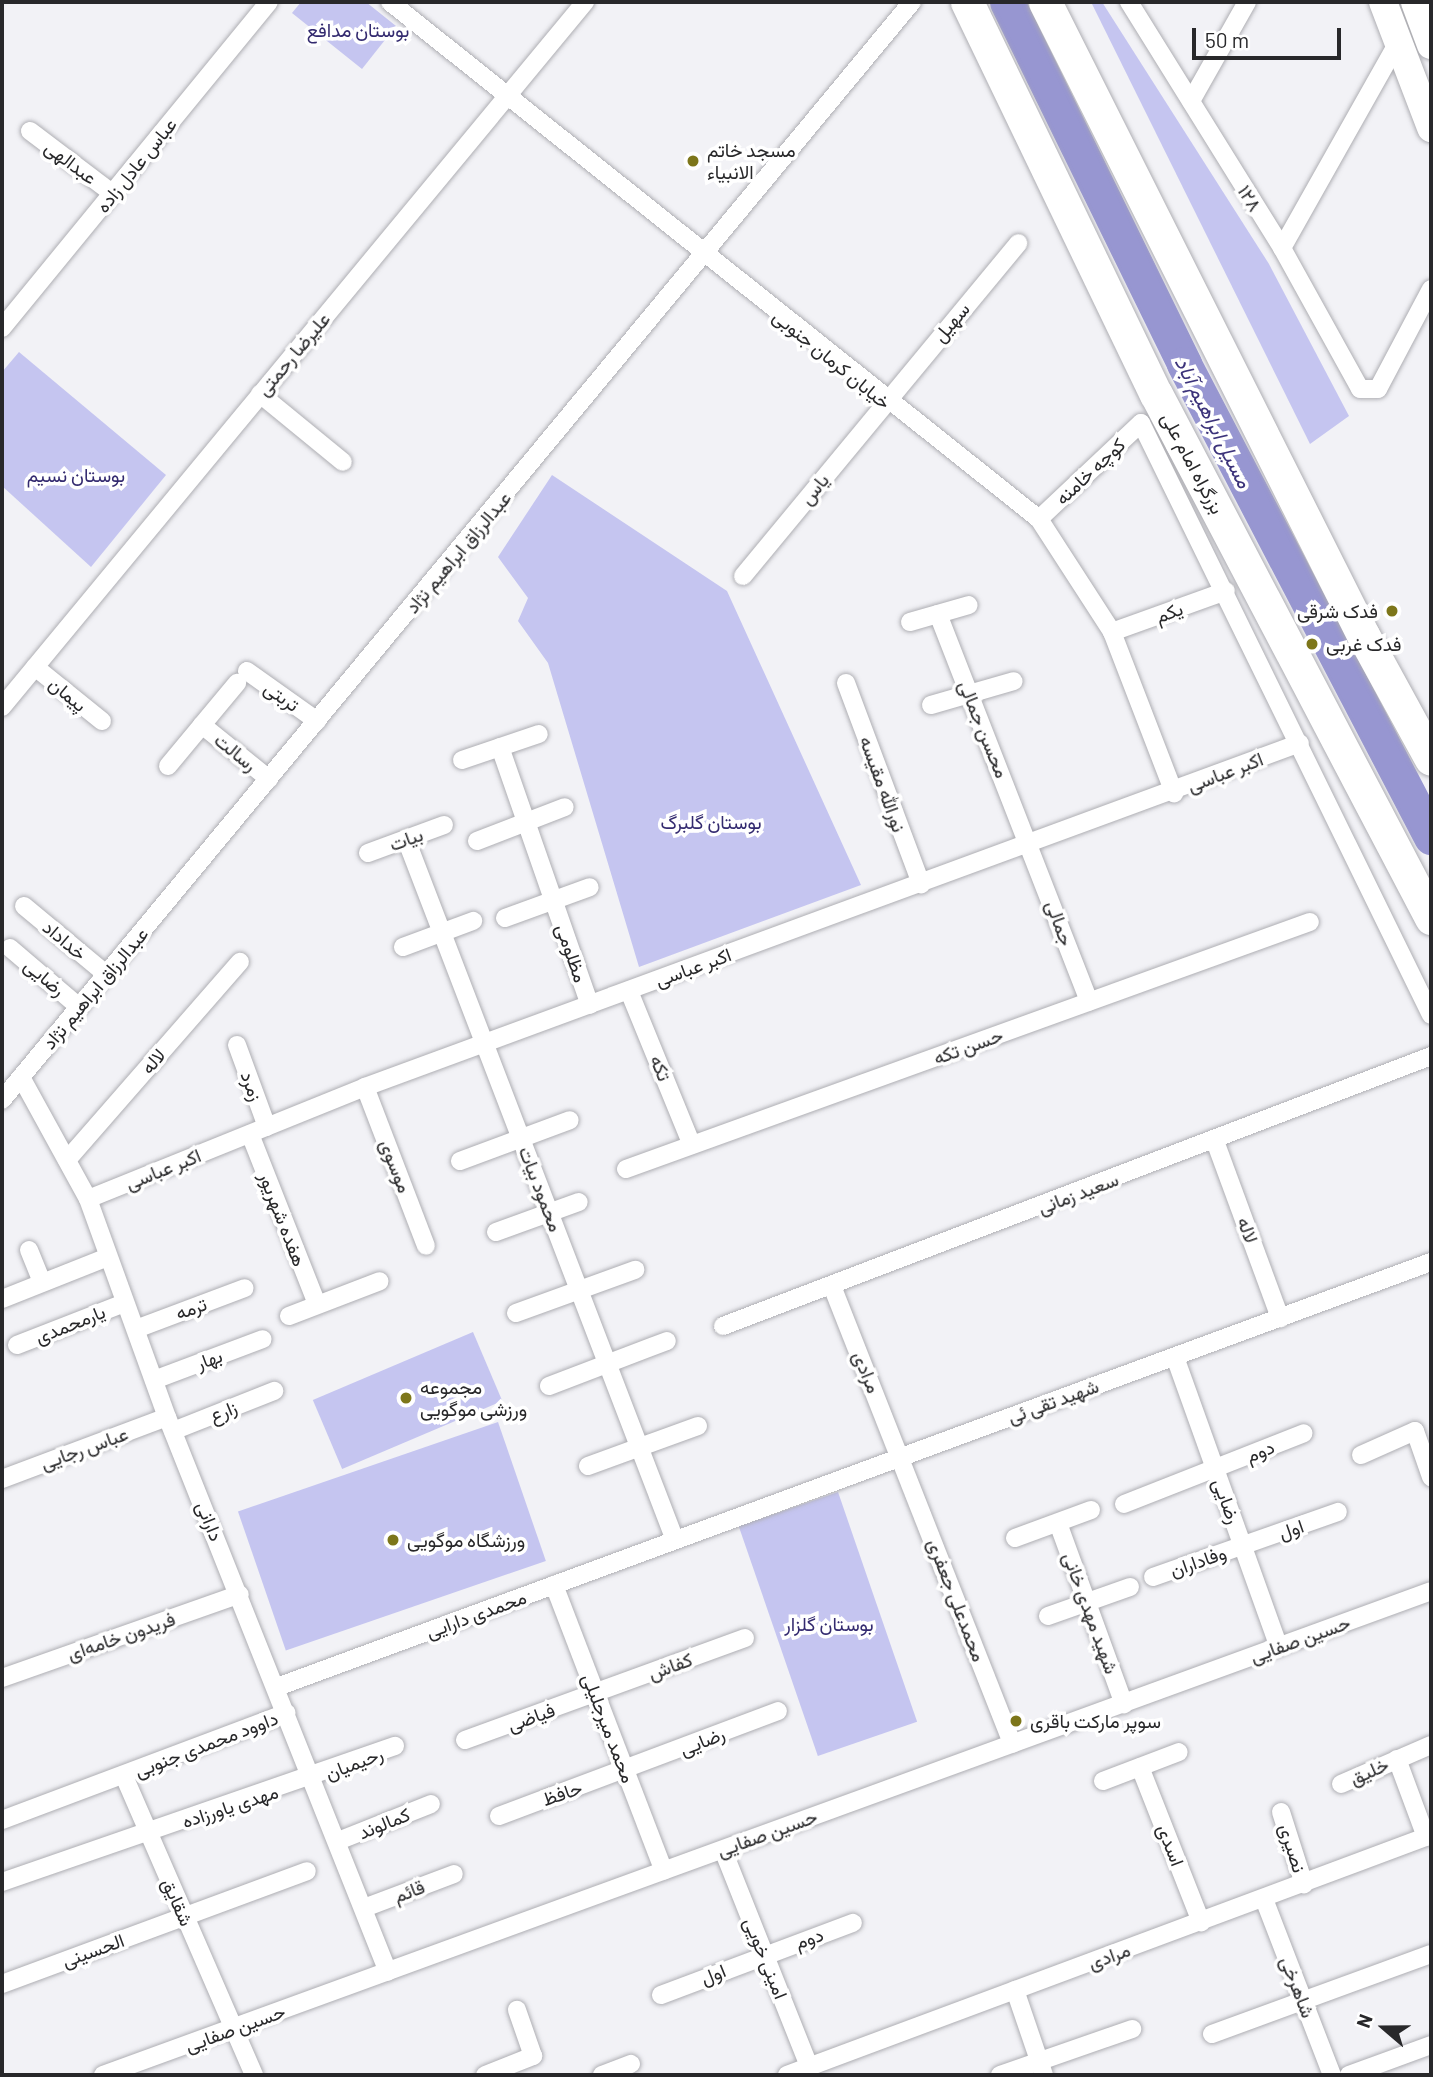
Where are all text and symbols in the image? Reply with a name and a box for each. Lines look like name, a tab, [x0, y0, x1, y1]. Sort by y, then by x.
scale bar	[1195, 14, 1344, 58]
park label: بوستان مدافع	[307, 19, 409, 41]
text: 50 m	[1205, 27, 1249, 52]
street label: عباس عادل زاده	[91, 113, 181, 217]
street label: عبدالهی	[41, 135, 101, 189]
place label: مسجد خاتم الانبیاء	[707, 139, 796, 183]
marker: مسجد خاتم الانبیاء	[685, 153, 701, 169]
street label: ۱۲۸	[1233, 181, 1267, 215]
street label: سهیل	[928, 298, 974, 346]
street label: خیابان کرمان جنوبی	[768, 304, 896, 414]
street label: علیرضا رحمتی	[252, 308, 334, 400]
water label: مسیل ابراهیم آباد	[1170, 352, 1258, 492]
street label: بزرگراه امام علی	[1157, 408, 1229, 518]
street label: کوچه خامنه	[1050, 433, 1130, 509]
park label: بوستان نسیم	[27, 464, 125, 486]
street label: یاس	[795, 469, 833, 509]
street label: عبدالرزاق ابراهیم نژاد	[400, 486, 516, 618]
street label: یکم	[1152, 597, 1186, 627]
place label: فدک شرقی	[1297, 600, 1378, 622]
marker: فدک شرقی	[1384, 603, 1400, 619]
place label: فدک غربی	[1326, 633, 1401, 655]
marker: فدک غربی	[1304, 636, 1320, 652]
street label: پیمان	[44, 672, 92, 716]
street label: تربتی	[260, 676, 304, 716]
street label: محسن جمالی	[954, 677, 1014, 781]
street label: رسالت	[210, 728, 262, 776]
street label: نورالله مقیسه	[855, 733, 911, 835]
street label: اکبر عباسی	[1184, 747, 1266, 797]
park label: بوستان گلبرگ	[660, 811, 762, 833]
street label: بیات	[386, 822, 426, 856]
street label: جمالی	[1041, 897, 1079, 949]
street label: خداداد	[39, 915, 91, 965]
street label: مظلومی	[551, 921, 593, 985]
street label: عبدالرزاق ابراهیم نژاد	[37, 922, 153, 1054]
street label: اکبر عباسی	[652, 943, 734, 991]
street label: رضایی	[20, 953, 70, 1001]
street label: حسن تکه	[930, 1023, 1006, 1069]
street label: لاله	[136, 1044, 170, 1078]
street label: تکه	[646, 1052, 676, 1084]
street label: زمرد	[236, 1068, 268, 1104]
street label: موسوی	[375, 1136, 417, 1196]
street label: محمود بیات	[514, 1143, 568, 1235]
street label: اکبر عباسی	[122, 1144, 204, 1194]
street label: سعید زمانی	[1034, 1167, 1122, 1219]
street label: هفده شهریور	[255, 1169, 311, 1269]
street label: لاله	[1233, 1214, 1263, 1246]
street label: ترمه	[172, 1292, 210, 1324]
street label: یارمحمدی	[32, 1300, 108, 1348]
street label: بهار	[193, 1344, 225, 1374]
street label: مرادی	[848, 1348, 886, 1396]
street label: شهید تقی ئی	[1004, 1374, 1102, 1428]
place label: مجموعه ورزشی موگویی	[420, 1376, 527, 1420]
marker: مجموعه ورزشی موگویی	[398, 1390, 414, 1406]
street label: زارع	[206, 1395, 240, 1427]
street label: عباس رجایی	[37, 1422, 131, 1474]
street label: دوم	[1242, 1435, 1278, 1467]
street label: رضایی	[1208, 1475, 1246, 1527]
street label: دارانی	[192, 1498, 228, 1544]
street label: اول	[1275, 1514, 1307, 1544]
place label: ورزشگاه موگویی	[407, 1529, 525, 1551]
marker: ورزشگاه موگویی	[385, 1532, 401, 1548]
street label: محمدعلی جعفری	[923, 1535, 991, 1665]
street label: وفاداران	[1167, 1541, 1229, 1581]
street label: شهید مهدی خانی	[1058, 1549, 1124, 1677]
street label: محمدی دارایی	[423, 1585, 529, 1643]
street label: فریدون خامه‌ای	[64, 1607, 178, 1665]
street label: حسین صفایی	[1247, 1610, 1353, 1668]
park label: بوستان گلزار	[784, 1613, 874, 1635]
street label: کفاش	[645, 1648, 695, 1684]
street label: محمد میرجلیلی	[578, 1670, 640, 1786]
street label: فیاضی	[504, 1698, 558, 1736]
street label: داوود محمدی جنوبی	[131, 1706, 281, 1782]
place label: سوپر مارکت باقری	[1030, 1710, 1161, 1732]
marker: سوپر مارکت باقری	[1008, 1713, 1024, 1729]
street label: رضایی	[676, 1722, 728, 1760]
street label: رحیمیان	[322, 1742, 386, 1784]
street label: خلیق	[1346, 1752, 1392, 1790]
street label: حافظ	[539, 1776, 585, 1810]
street label: مهدی یاورزاده	[179, 1780, 281, 1832]
street label: کمالوند	[355, 1802, 413, 1844]
street label: حسین صفایی	[714, 1804, 820, 1862]
street label: اسدی	[1153, 1821, 1189, 1869]
street label: نصیری	[1275, 1821, 1311, 1875]
street label: شقایق	[157, 1875, 199, 1929]
street label: قائم	[390, 1875, 428, 1907]
street label: امینی خویی	[739, 1914, 793, 2002]
street label: دوم	[792, 1923, 826, 1953]
street label: الحسینی	[59, 1928, 127, 1972]
street label: مرادی	[1085, 1938, 1133, 1974]
street label: شاهرخی	[1276, 1953, 1320, 2021]
street label: اول	[697, 1959, 729, 1989]
north arrow	[1349, 1993, 1419, 2063]
street label: حسین صفایی	[182, 1999, 288, 2057]
text: N	[1351, 2011, 1377, 2031]

